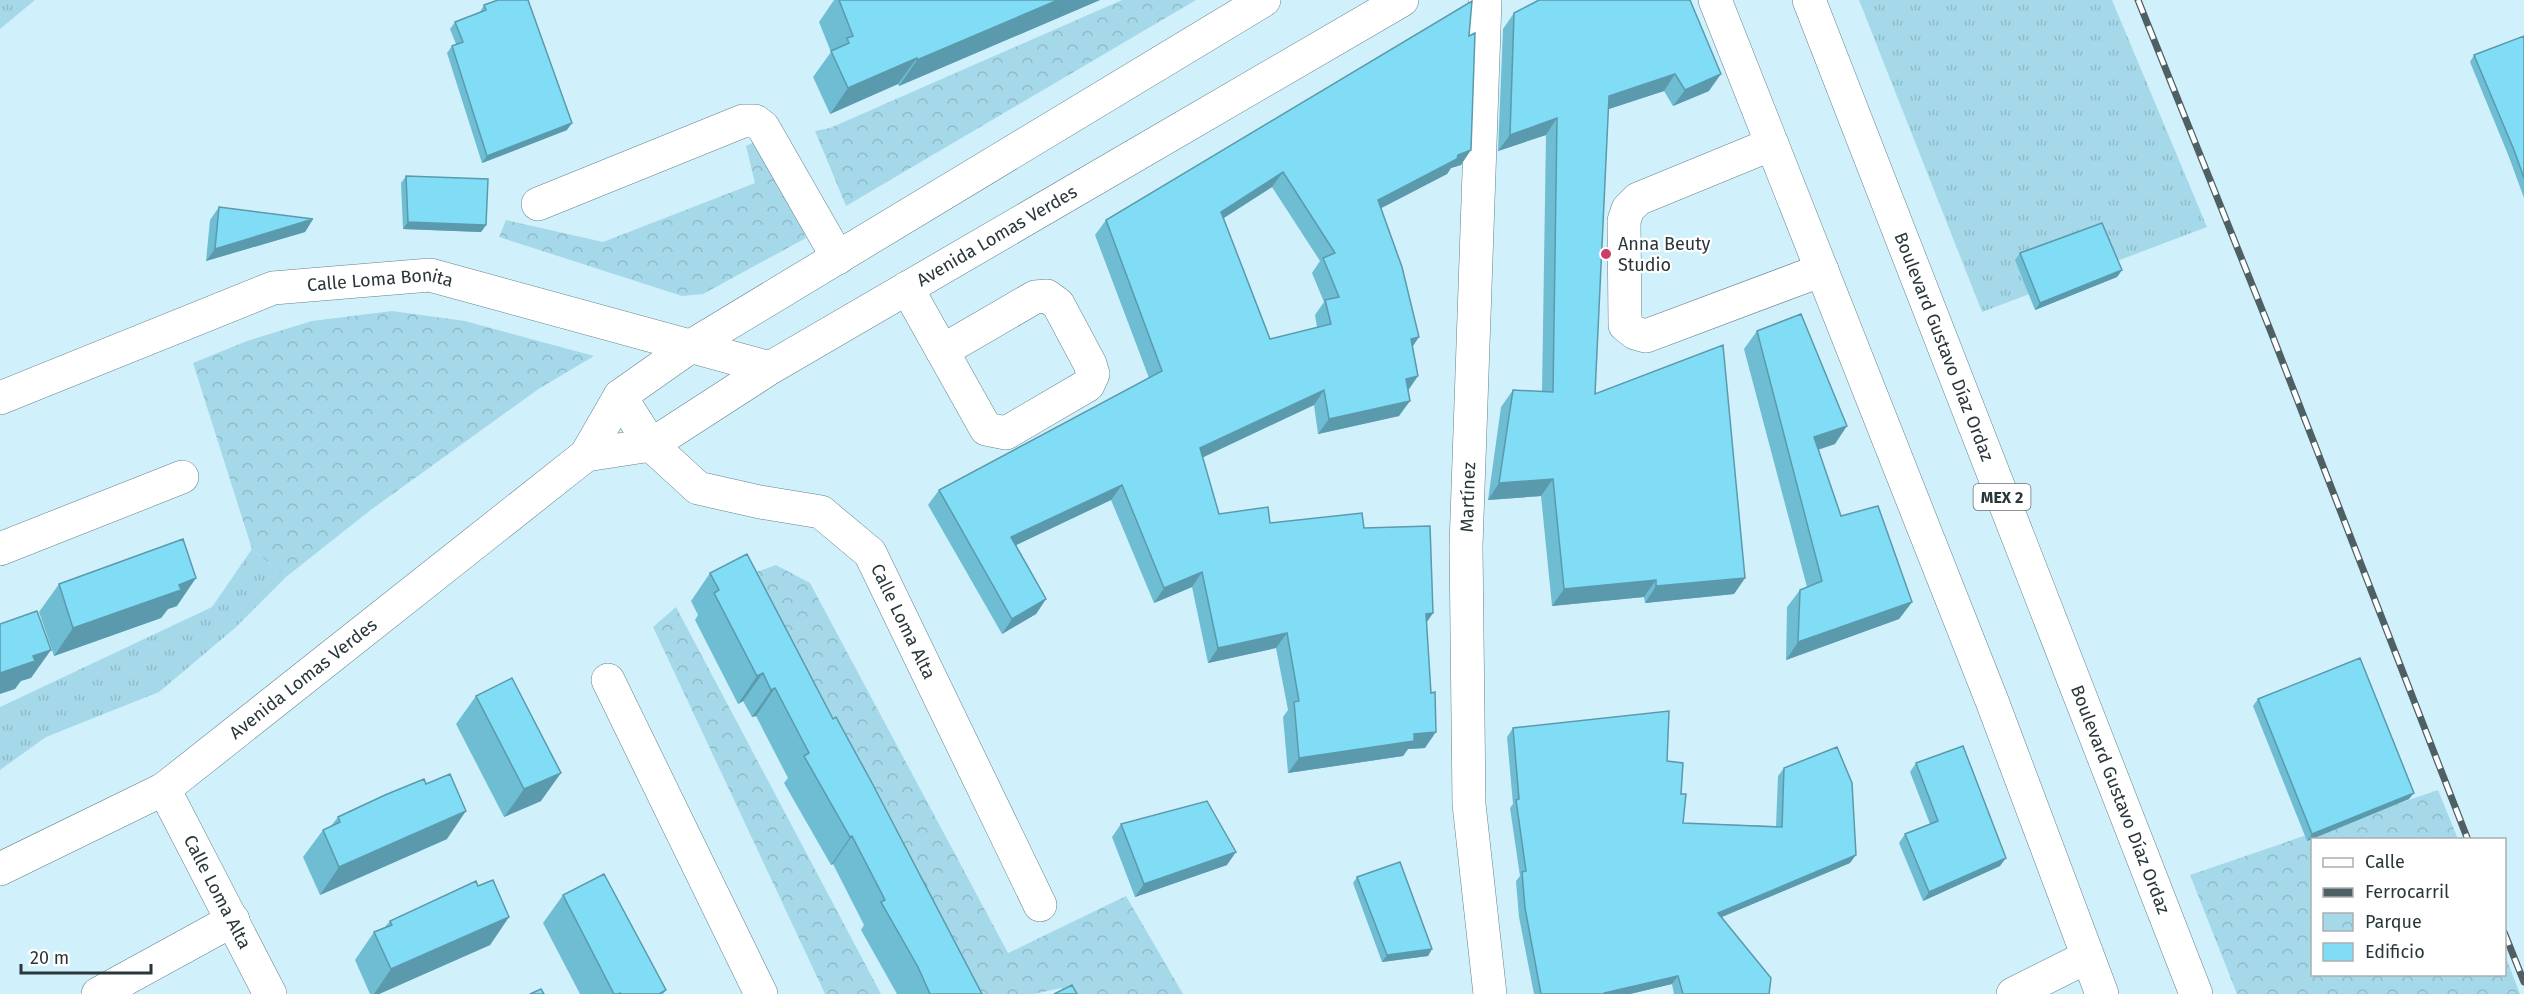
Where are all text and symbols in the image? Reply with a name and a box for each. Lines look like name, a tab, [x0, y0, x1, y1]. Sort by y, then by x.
street label: Avenida Lomas Verdes	[913, 181, 1081, 291]
street label: Boulevard Gustavo Díaz Ordaz	[1889, 229, 1999, 464]
place label: Anna Beuty Studio	[1618, 233, 1711, 276]
marker: Anna Beuty Studio	[1599, 247, 1613, 261]
street label: Calle Loma Bonita	[306, 264, 456, 296]
street label: Martínez	[1456, 461, 1480, 533]
road number: MEX 2	[1974, 484, 2030, 510]
street label: Calle Loma Alta	[866, 560, 940, 683]
street label: Avenida Lomas Verdes	[225, 614, 381, 744]
street label: Boulevard Gustavo Díaz Ordaz	[2066, 682, 2175, 917]
street label: Calle Loma Alta	[179, 831, 256, 953]
legend	[2311, 838, 2506, 976]
text: Calle	[2365, 851, 2405, 873]
text: Ferrocarril	[2365, 881, 2449, 903]
text: Parque	[2365, 911, 2422, 933]
scale bar	[21, 937, 152, 975]
text: Edificio	[2365, 941, 2425, 963]
text: 20 m	[30, 947, 69, 969]

